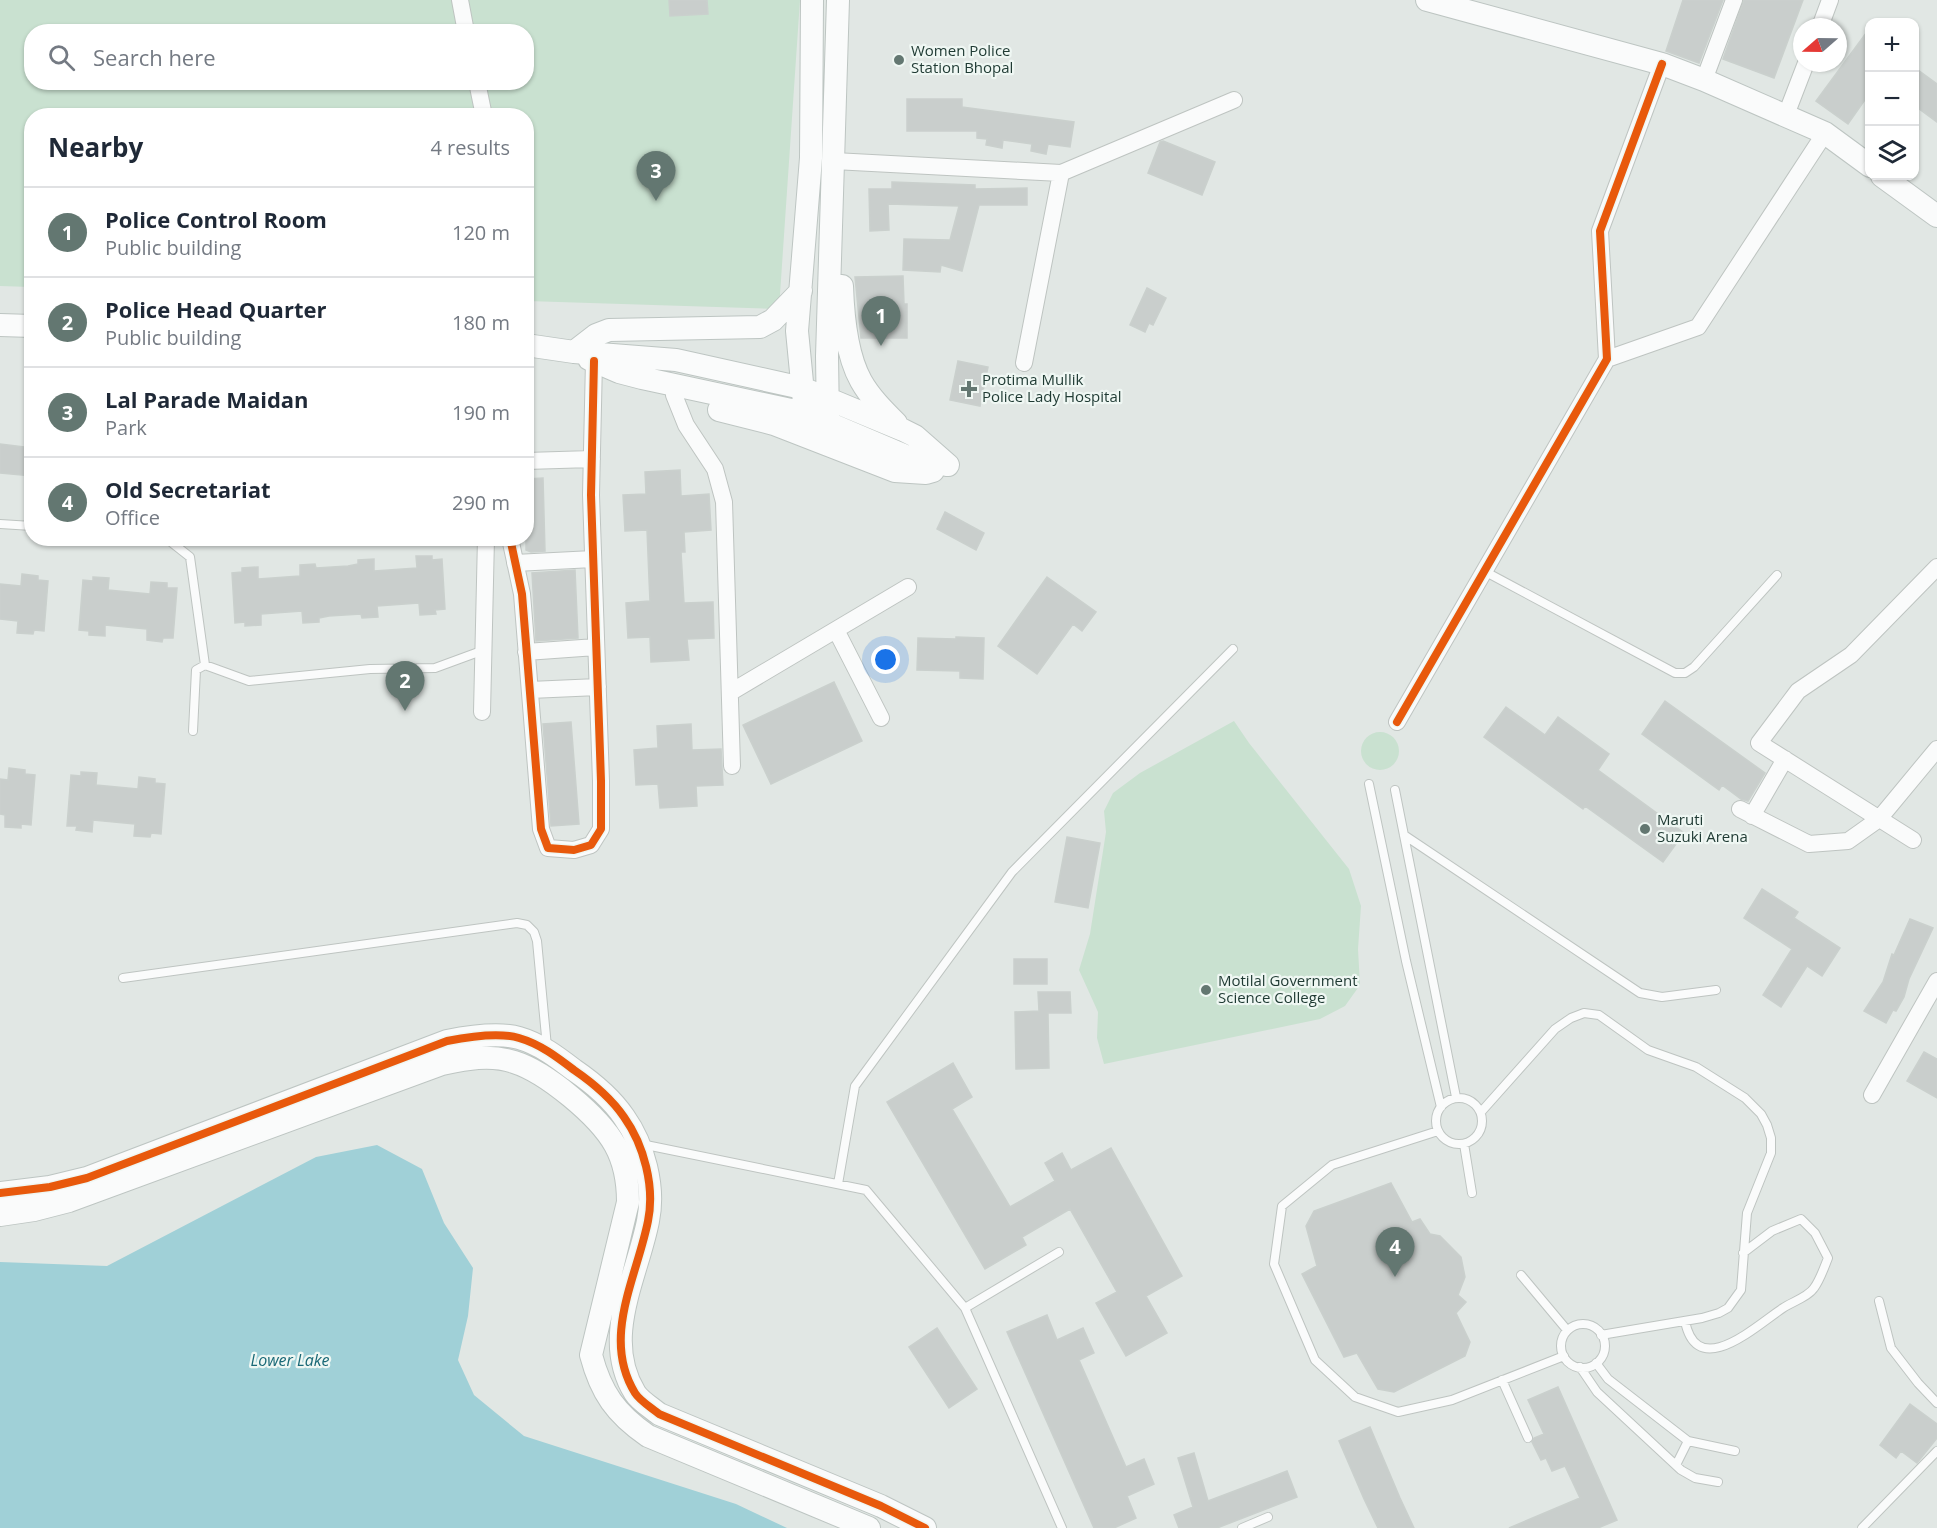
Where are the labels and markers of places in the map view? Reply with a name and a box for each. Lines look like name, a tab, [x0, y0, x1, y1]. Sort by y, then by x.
place label: Women Police Station Bhopal	[911, 40, 1013, 77]
marker: Women Police Station Bhopal	[892, 53, 906, 67]
pin: 3	[636, 152, 676, 201]
pin: 1	[862, 296, 900, 346]
place label: Protima Mullik Police Lady Hospital	[982, 369, 1122, 406]
marker: Protima Mullik Police Lady Hospital	[960, 380, 978, 398]
pin: 2	[386, 662, 424, 711]
place label: Maruti Suzuki Arena	[1657, 809, 1748, 846]
marker: Maruti Suzuki Arena	[1638, 822, 1652, 836]
place label: Motilal Government Science College	[1218, 970, 1357, 1007]
marker: Motilal Government Science College	[1199, 983, 1213, 997]
pin: 4	[1376, 1228, 1414, 1277]

